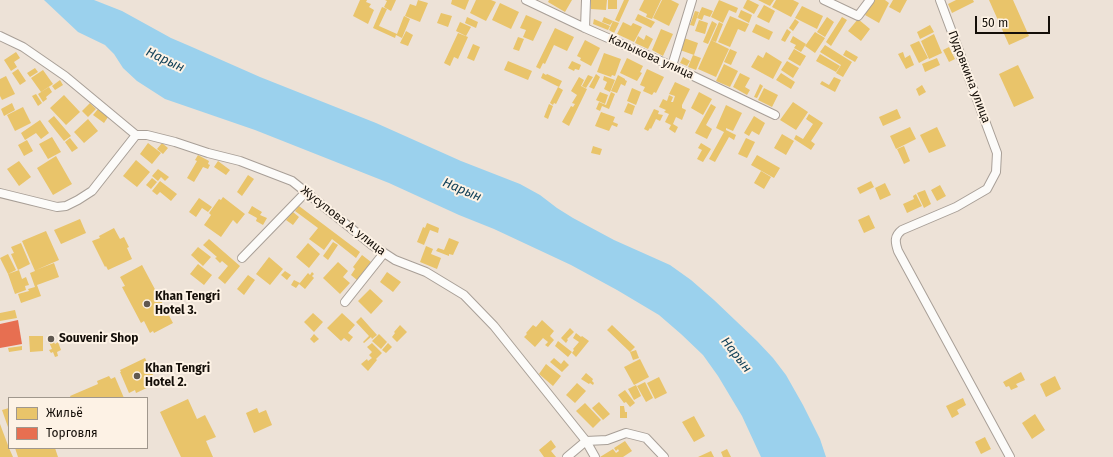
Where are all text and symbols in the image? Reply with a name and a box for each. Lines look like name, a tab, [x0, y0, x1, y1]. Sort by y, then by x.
scale bar	[977, 8, 1052, 34]
text: 50 m	[982, 16, 1008, 30]
street label: Пудовкина улица	[945, 29, 993, 125]
street label: Калыкова улица	[606, 32, 696, 82]
water label: Нарын	[143, 44, 187, 76]
water label: Нарын	[440, 175, 484, 205]
street label: Жусупова А. улица	[298, 183, 388, 259]
place label: Khan Tengri Hotel 3.	[155, 290, 220, 318]
marker: Khan Tengri Hotel 3.	[142, 299, 152, 309]
place label: Souvenir Shop	[59, 332, 138, 346]
marker: Souvenir Shop	[46, 334, 56, 344]
water label: Нарын	[717, 334, 755, 376]
place label: Khan Tengri Hotel 2.	[145, 362, 210, 390]
marker: Khan Tengri Hotel 2.	[132, 371, 142, 381]
legend	[8, 397, 148, 449]
text: Жильё	[46, 406, 83, 420]
text: Торговля	[46, 426, 98, 440]

